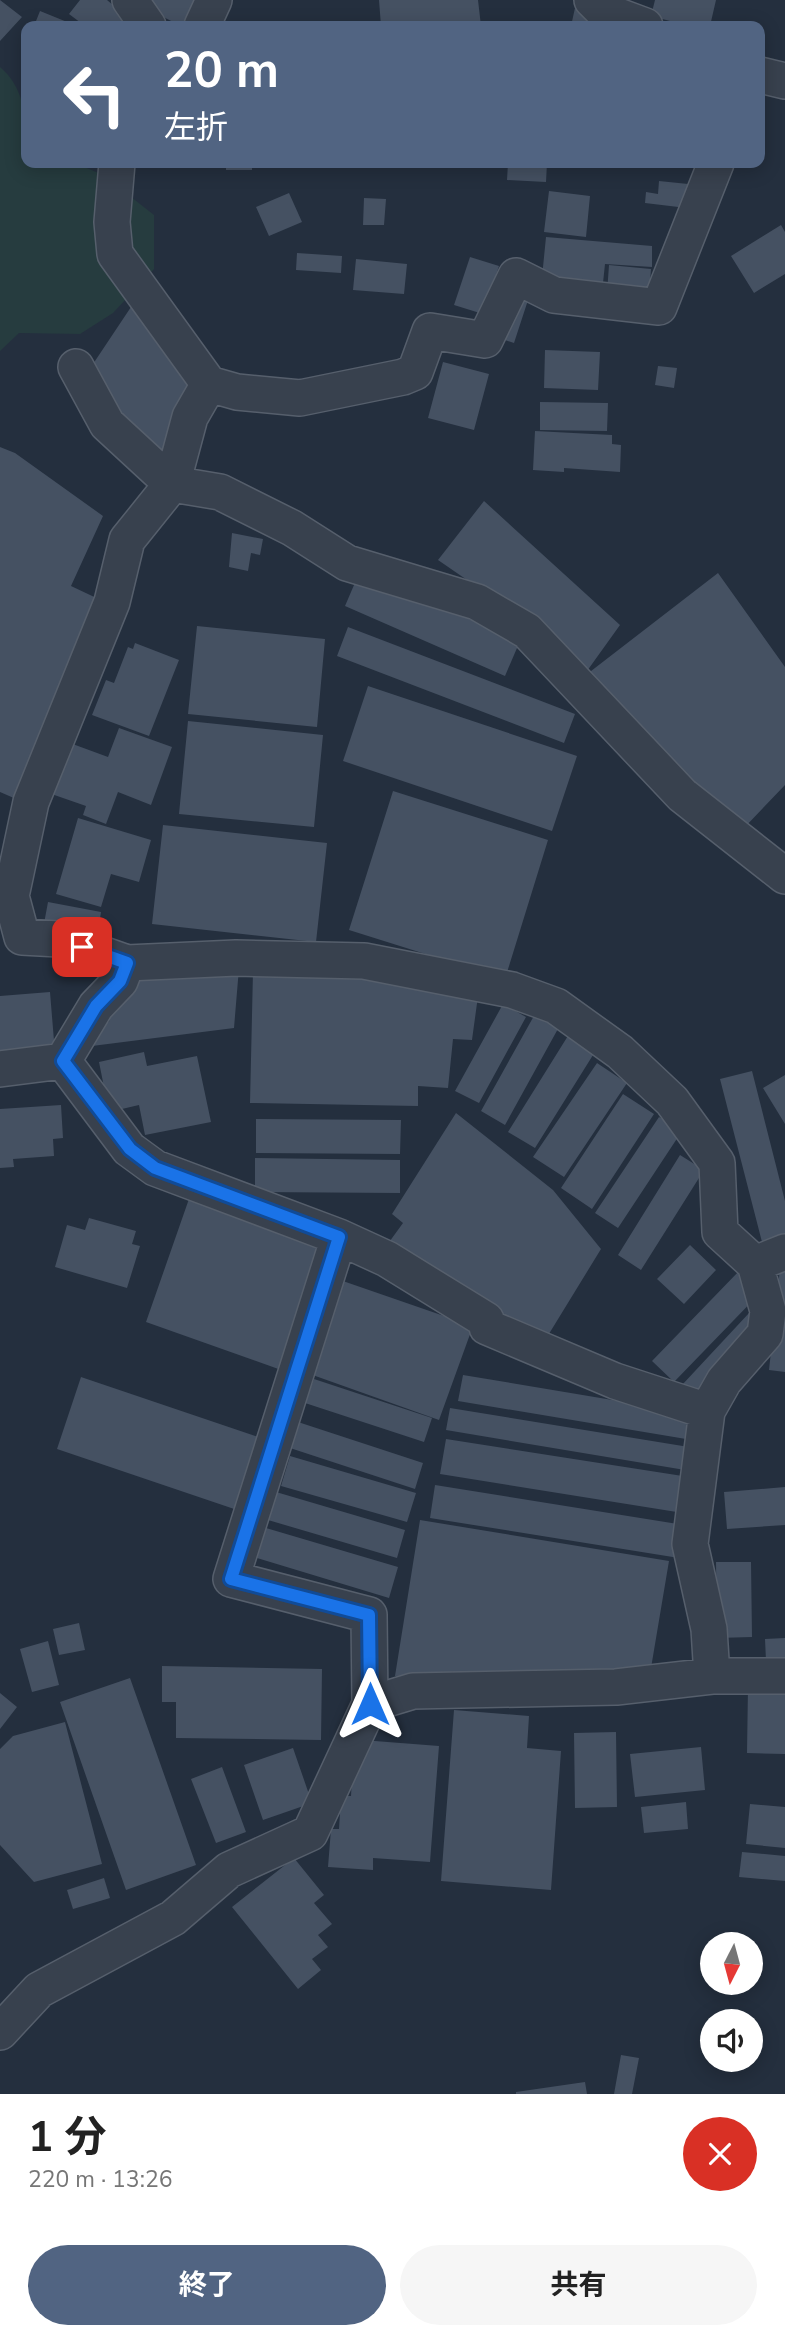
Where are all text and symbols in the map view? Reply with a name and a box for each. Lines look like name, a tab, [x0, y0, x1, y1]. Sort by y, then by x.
text: 20 m	[164, 37, 279, 104]
icon: left	[49, 49, 140, 140]
text: 左折	[164, 106, 228, 149]
pin	[52, 917, 112, 977]
icon: arrive	[63, 928, 101, 966]
position arrow	[333, 1667, 407, 1741]
north arrow	[700, 1932, 763, 1995]
map controls	[700, 1932, 763, 2072]
button: sound	[700, 2009, 763, 2072]
text: 1 分	[28, 2109, 107, 2166]
button: close	[683, 2117, 757, 2191]
text: 220 m · 13:26	[28, 2164, 173, 2195]
button: 終了	[28, 2245, 386, 2325]
button: 共有	[400, 2245, 757, 2325]

